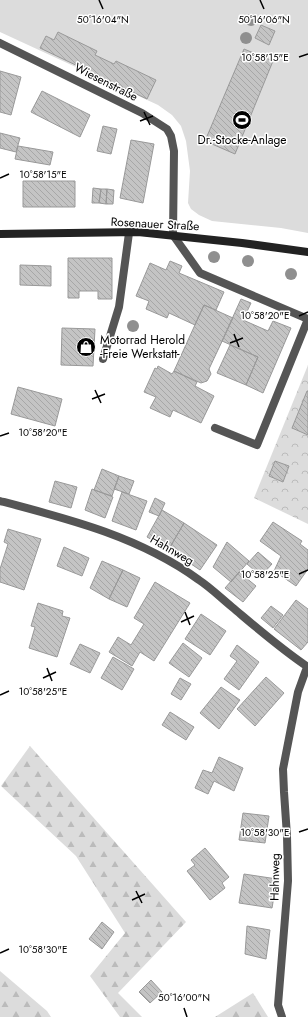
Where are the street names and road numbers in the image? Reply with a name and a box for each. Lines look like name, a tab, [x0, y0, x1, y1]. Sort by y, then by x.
street label: Wiesenstraße	[71, 58, 141, 106]
street label: Rosenauer Straße	[110, 213, 200, 235]
street label: Hahnweg	[147, 530, 197, 570]
street label: Hahnweg	[266, 853, 284, 901]

